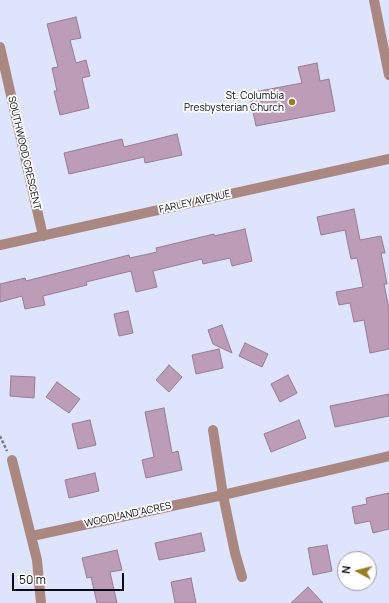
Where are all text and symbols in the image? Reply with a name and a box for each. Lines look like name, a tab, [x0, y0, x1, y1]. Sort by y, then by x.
place label: St. Columbia Presbysterian Church	[184, 90, 284, 114]
street label: SOUTHWOOD CRESCENT	[5, 95, 43, 211]
marker: St. Columbia Presbysterian Church	[287, 97, 297, 107]
street label: FARLEY AVENUE	[158, 188, 232, 216]
street label: WOODLAND ACRES	[83, 500, 173, 530]
north arrow	[337, 551, 377, 591]
scale bar	[14, 565, 126, 591]
text: N	[338, 565, 354, 574]
text: 50 m	[19, 571, 46, 588]

